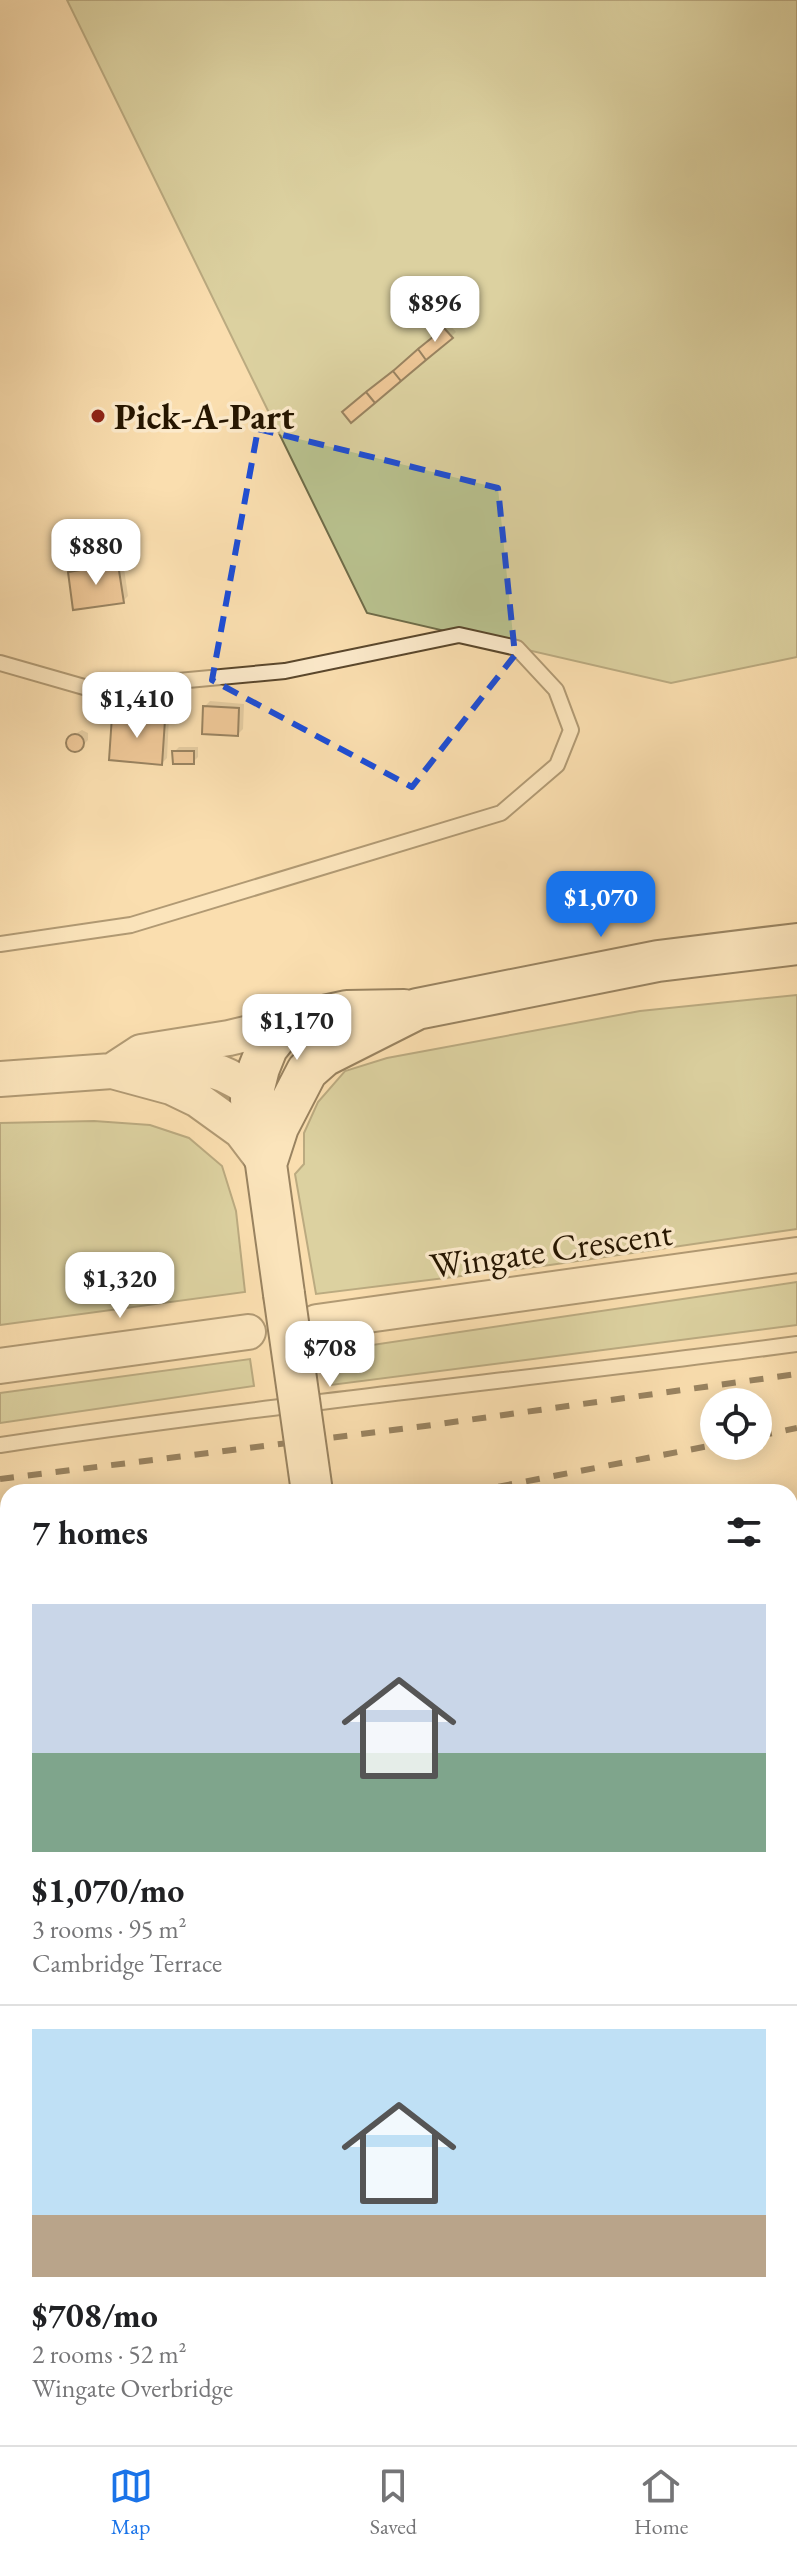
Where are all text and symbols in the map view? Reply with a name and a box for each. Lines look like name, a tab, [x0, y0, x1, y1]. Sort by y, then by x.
pin: $896	[388, 276, 482, 344]
text: $896	[408, 285, 462, 319]
place label: Pick-A-Part	[114, 393, 295, 440]
marker: Pick-A-Part	[89, 407, 107, 425]
pin: $880	[49, 519, 143, 587]
text: $880	[69, 528, 123, 562]
pin: $1,410	[72, 672, 202, 740]
text: $1,410	[100, 681, 174, 715]
pin: $1,070	[536, 871, 666, 939]
text: $1,070	[564, 880, 638, 914]
pin: $1,170	[232, 994, 362, 1062]
text: $1,170	[260, 1003, 334, 1037]
street label: Wingate Crescent	[427, 1209, 676, 1289]
pin: $1,320	[55, 1252, 185, 1320]
text: $1,320	[83, 1261, 157, 1295]
pin: $708	[283, 1321, 377, 1389]
text: $708	[303, 1330, 357, 1364]
map controls	[700, 1388, 772, 1460]
button: locate	[700, 1388, 772, 1460]
text: 7 homes	[32, 1510, 148, 1554]
icon: filters	[722, 1510, 766, 1554]
icon: home	[327, 1656, 471, 1800]
text: $1,070/mo	[32, 1868, 184, 1912]
text: 3 rooms · 95 m²	[32, 1912, 187, 1946]
text: Cambridge Terrace	[32, 1946, 222, 1980]
icon: home	[327, 2081, 471, 2225]
text: $708/mo	[32, 2293, 158, 2337]
text: 2 rooms · 52 m²	[32, 2337, 187, 2371]
text: Wingate Overbridge	[32, 2371, 233, 2405]
tab: Map	[109, 2464, 153, 2541]
tab: Saved	[370, 2464, 417, 2541]
tab: Home	[634, 2464, 688, 2541]

